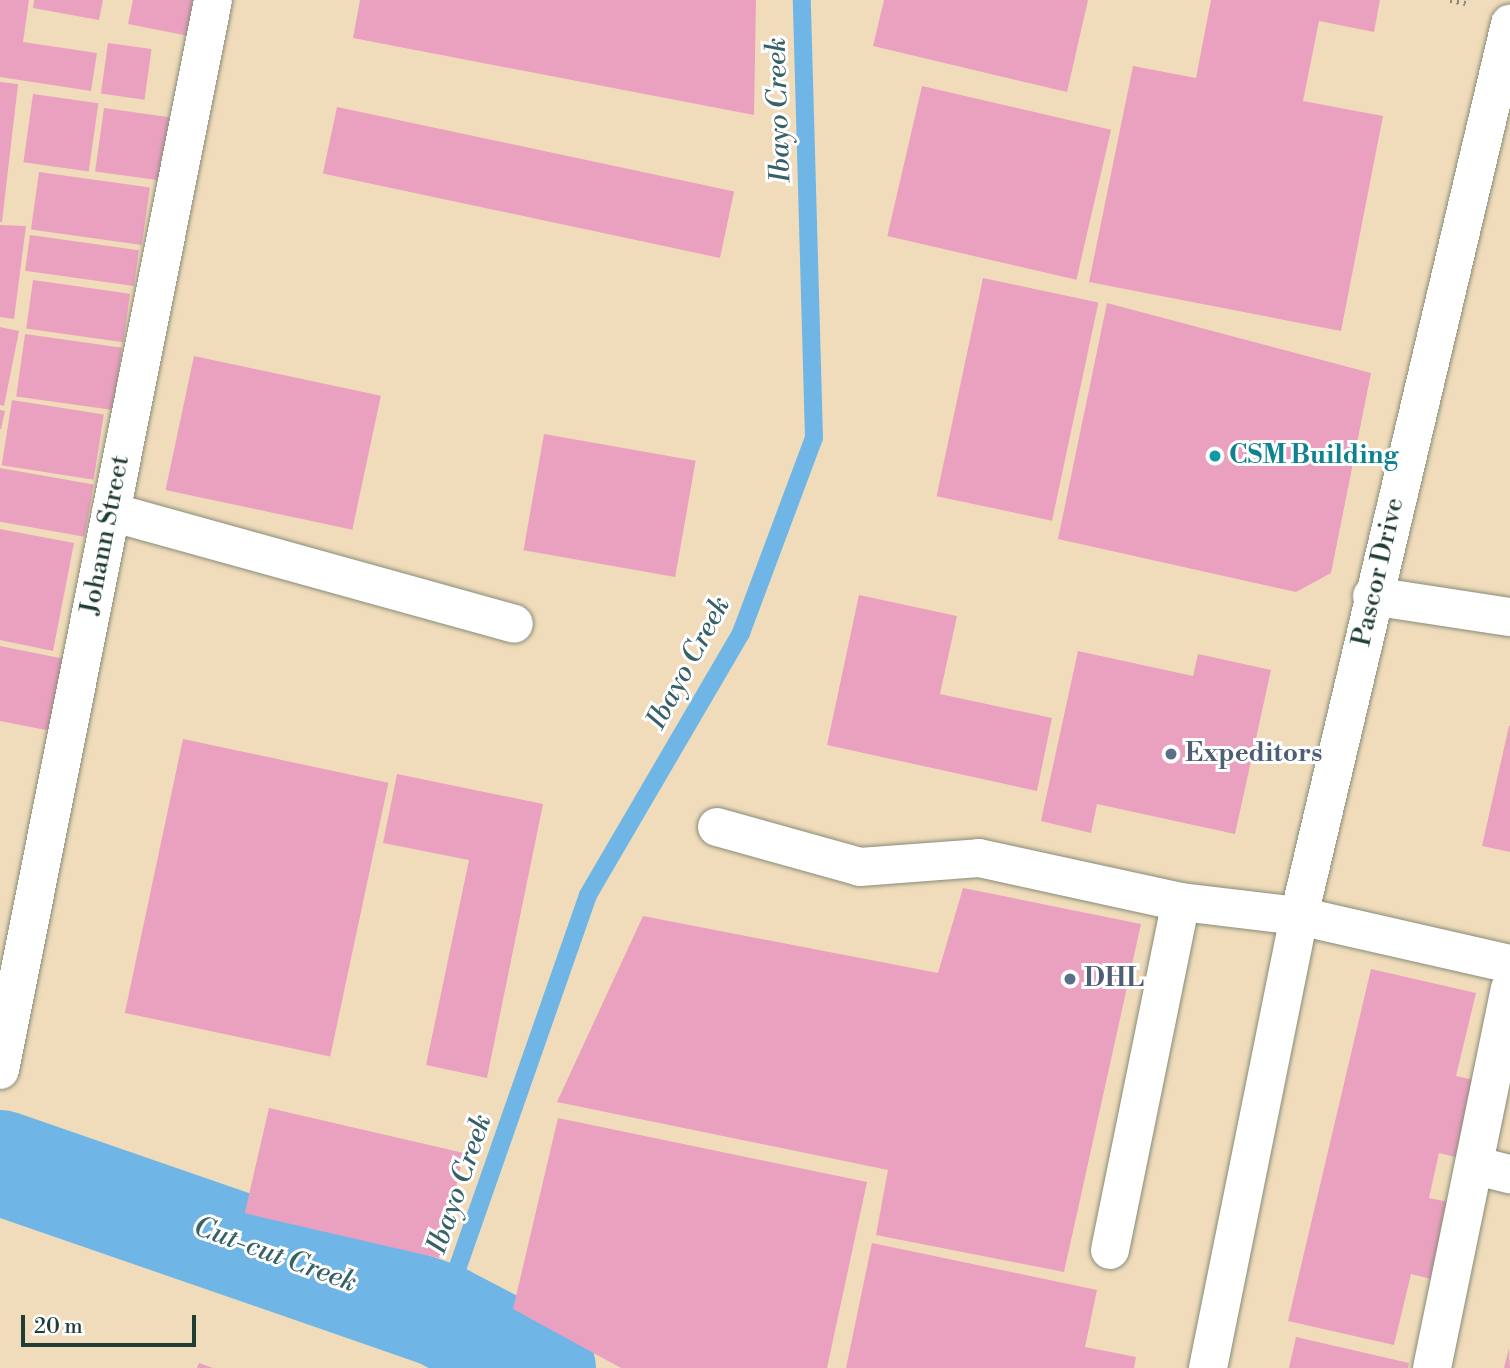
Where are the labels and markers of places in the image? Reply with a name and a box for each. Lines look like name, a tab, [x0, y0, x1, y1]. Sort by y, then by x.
place label: CSM Building	[1229, 440, 1398, 472]
marker: CSM Building	[1207, 448, 1223, 464]
place label: Expeditors	[1185, 738, 1322, 770]
marker: Expeditors	[1163, 746, 1179, 762]
place label: DHL	[1084, 963, 1144, 995]
marker: DHL	[1062, 971, 1078, 987]

